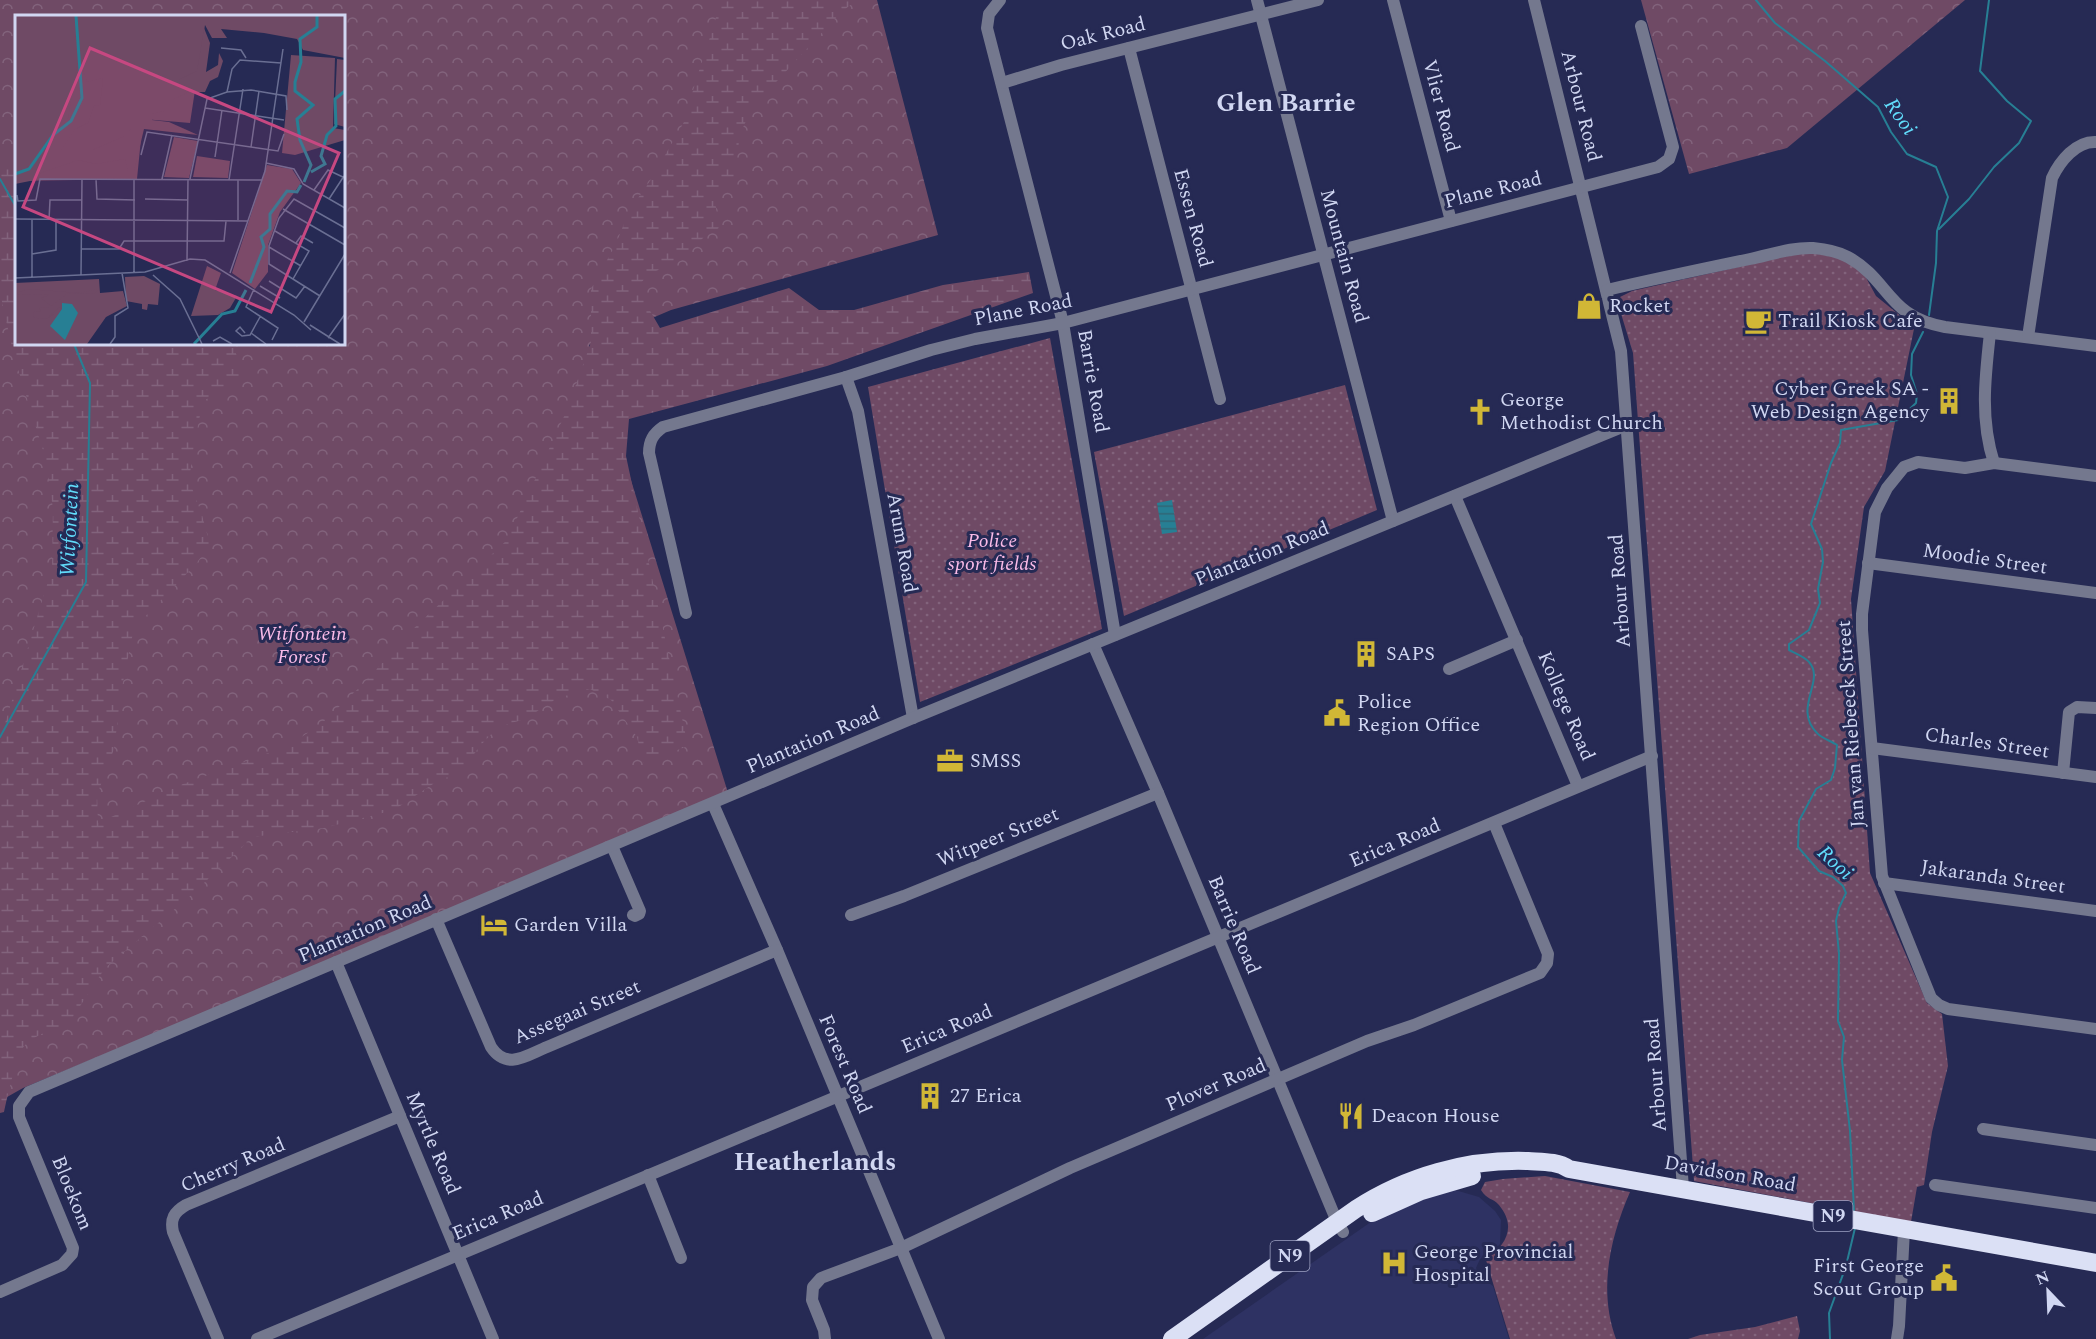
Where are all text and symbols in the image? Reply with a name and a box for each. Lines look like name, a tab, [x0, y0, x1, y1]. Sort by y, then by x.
street label: Oak Road	[1057, 9, 1149, 59]
inset map	[15, 15, 345, 345]
street label: Arbour Road	[1553, 47, 1609, 165]
street label: Vlier Road	[1414, 56, 1468, 156]
district label: Glen Barrie	[1216, 83, 1356, 123]
water label: Rooi	[1875, 91, 1925, 143]
street label: Plane Road	[1441, 163, 1545, 217]
street label: Essen Road	[1165, 165, 1221, 271]
street label: Mountain Road	[1312, 186, 1376, 326]
street label: Plane Road	[971, 286, 1075, 334]
shop icon: Rocket	[1574, 291, 1604, 321]
place label: Rocket	[1609, 291, 1670, 321]
cafe icon: Trail Kiosk Cafe	[1743, 306, 1773, 336]
place label: Trail Kiosk Cafe	[1778, 306, 1923, 336]
street label: Barrie Road	[1069, 327, 1117, 435]
place label: Cyber Greek SA - Web Design Agency	[1751, 374, 1930, 427]
place label: George Methodist Church	[1500, 385, 1663, 438]
building icon: Cyber Greek SA - Web Design Agency	[1934, 386, 1964, 416]
church icon: George Methodist Church	[1465, 397, 1495, 427]
water label: Witfontein	[52, 482, 88, 578]
street label: Arum Road	[878, 490, 926, 596]
street label: Plantation Road	[1190, 513, 1334, 595]
park label: Police sport fields	[948, 526, 1036, 579]
street label: Arbour Road	[1601, 533, 1639, 649]
street label: Moodie Street	[1921, 535, 2049, 583]
park label: Witfontein Forest	[257, 619, 347, 672]
street label: Jan van Riebeeck Street	[1829, 619, 1873, 829]
building icon: SAPS	[1351, 639, 1381, 669]
place label: SAPS	[1386, 639, 1435, 669]
street label: Kollege Road	[1529, 646, 1603, 766]
place label: Police Region Office	[1357, 687, 1480, 740]
street label: Plantation Road	[741, 698, 885, 782]
public building icon: Police Region Office	[1322, 698, 1352, 728]
street label: Charles Street	[1923, 719, 2051, 767]
office icon: SMSS	[935, 746, 965, 776]
place label: SMSS	[970, 746, 1021, 776]
street label: Witpeer Street	[932, 799, 1064, 875]
street label: Erica Road	[1345, 810, 1445, 876]
water label: Rooi	[1809, 838, 1861, 888]
street label: Jakaranda Street	[1919, 852, 2067, 902]
street label: Barrie Road	[1200, 871, 1268, 979]
street label: Plantation Road	[293, 887, 437, 971]
hotel icon: Garden Villa	[479, 910, 509, 940]
place label: Garden Villa	[514, 910, 627, 940]
street label: Assegaai Street	[509, 972, 645, 1052]
street label: Erica Road	[897, 996, 997, 1062]
street label: Forest Road	[811, 1009, 879, 1119]
street label: Arbour Road	[1637, 1017, 1675, 1133]
street label: Plover Road	[1161, 1050, 1271, 1120]
building icon: 27 Erica	[915, 1081, 945, 1111]
place label: 27 Erica	[950, 1081, 1022, 1111]
street label: Myrtle Road	[398, 1087, 468, 1199]
restaurant icon: Deacon House	[1336, 1101, 1366, 1131]
place label: Deacon House	[1371, 1101, 1500, 1131]
street label: Cherry Road	[176, 1129, 290, 1201]
district label: Heatherlands	[734, 1142, 896, 1182]
street label: Davidson Road	[1662, 1148, 1798, 1200]
street label: Bloekom	[43, 1151, 101, 1235]
street label: Erica Road	[448, 1183, 548, 1249]
road number: N9	[1814, 1201, 1852, 1231]
place label: George Provincial Hospital	[1414, 1237, 1573, 1290]
road number: N9	[1270, 1241, 1310, 1271]
hospital icon: George Provincial Hospital	[1379, 1248, 1409, 1278]
place label: First George Scout Group	[1813, 1251, 1924, 1304]
north arrow	[2018, 1261, 2078, 1321]
public building icon: First George Scout Group	[1929, 1263, 1959, 1293]
text: N	[2032, 1265, 2053, 1292]

